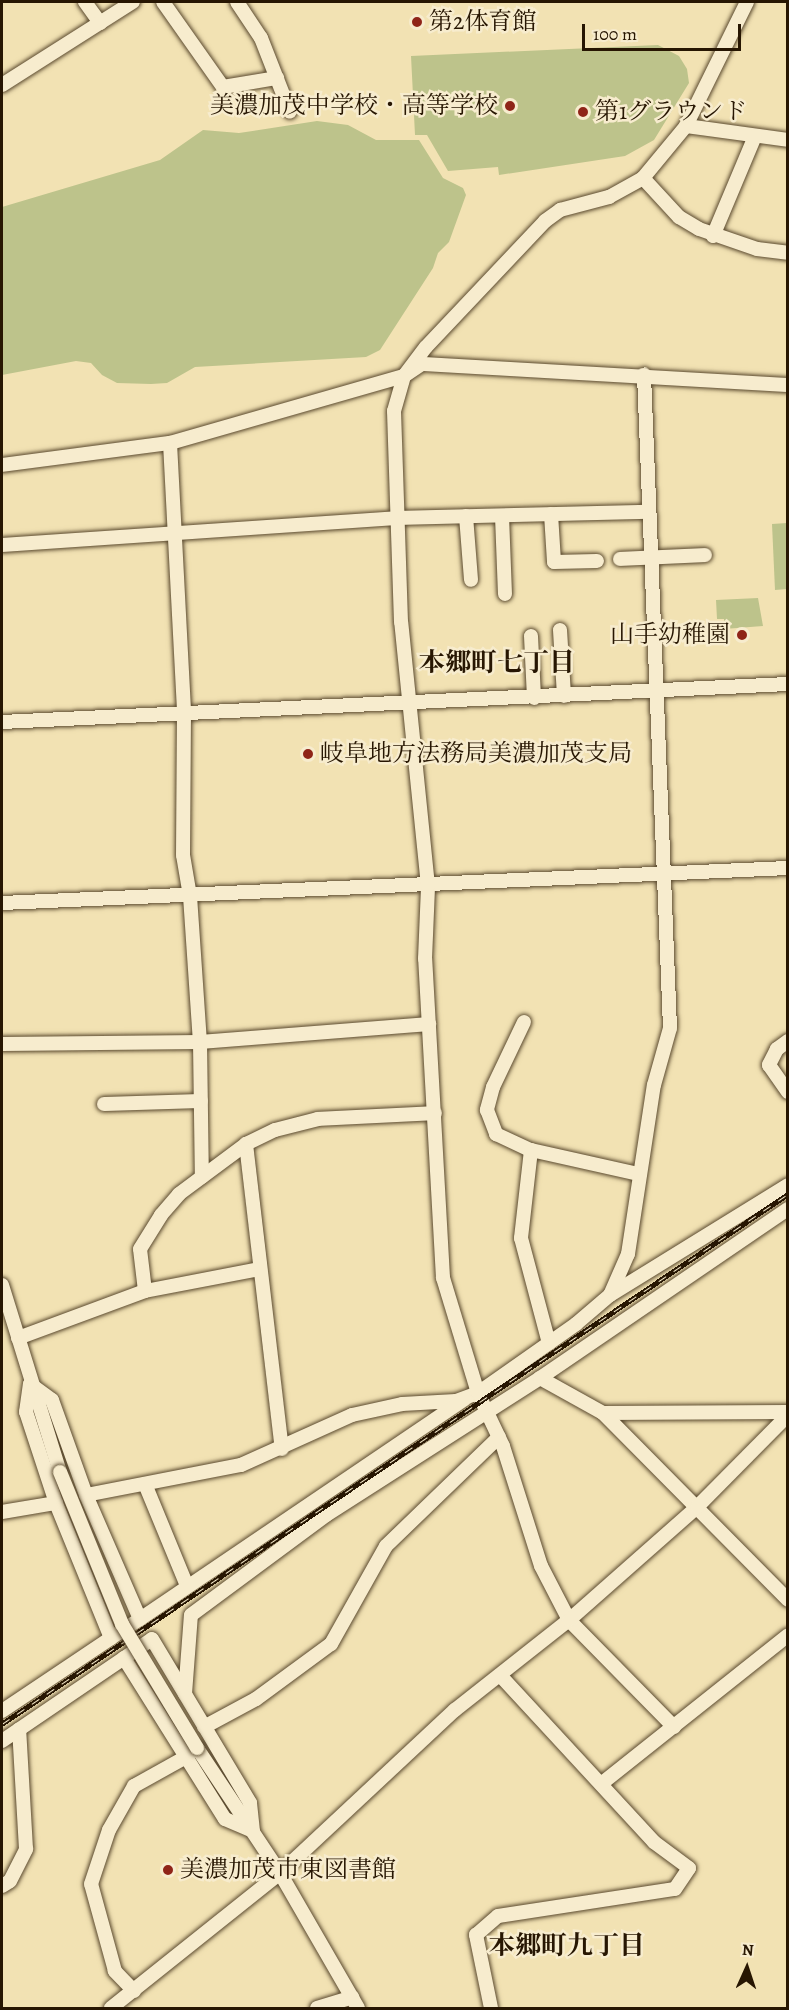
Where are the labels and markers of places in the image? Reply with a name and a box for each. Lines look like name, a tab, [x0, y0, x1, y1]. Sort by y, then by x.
place label: 第2体育館	[429, 8, 536, 36]
marker: 第2体育館	[410, 15, 424, 29]
place label: 美濃加茂中学校・高等学校	[210, 92, 498, 120]
place label: 第1グラウンド	[595, 98, 747, 126]
marker: 美濃加茂中学校・高等学校	[503, 99, 517, 113]
marker: 第1グラウンド	[576, 105, 590, 119]
place label: 山手幼稚園	[610, 621, 730, 649]
marker: 山手幼稚園	[735, 628, 749, 642]
place label: 岐阜地方法務局美濃加茂支局	[320, 740, 632, 768]
marker: 岐阜地方法務局美濃加茂支局	[301, 747, 315, 761]
place label: 美濃加茂市東図書館	[180, 1856, 396, 1884]
marker: 美濃加茂市東図書館	[161, 1863, 175, 1877]

